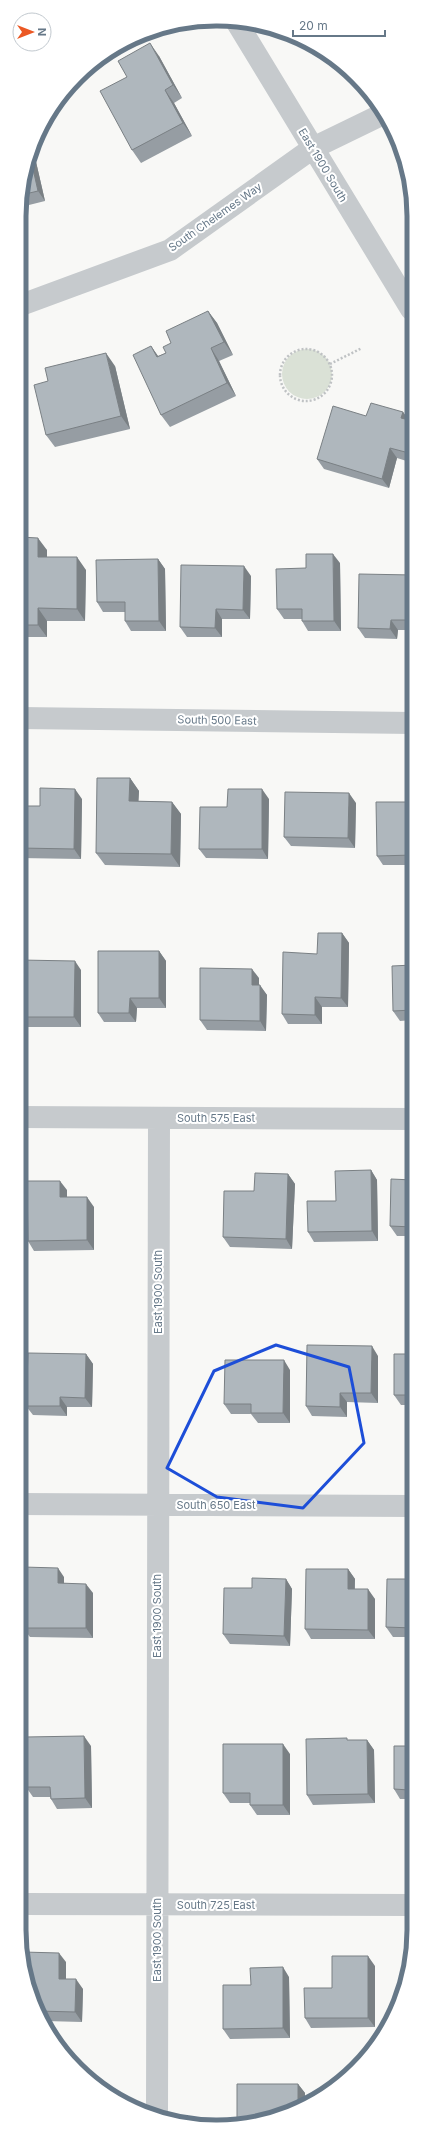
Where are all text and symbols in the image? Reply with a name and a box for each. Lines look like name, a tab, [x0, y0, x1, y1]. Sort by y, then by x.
north arrow	[12, 12, 52, 52]
scale bar	[293, 12, 385, 38]
text: 20 m	[299, 18, 328, 33]
text: N	[35, 28, 49, 36]
street label: East 1900 South	[295, 125, 351, 205]
street label: South Chelemes Way	[166, 179, 264, 255]
street label: South 500 East	[177, 712, 257, 728]
street label: South 575 East	[177, 1111, 255, 1125]
street label: East 1900 South	[151, 1250, 165, 1334]
street label: South 650 East	[176, 1498, 256, 1512]
street label: East 1900 South	[150, 1574, 164, 1658]
street label: East 1900 South	[150, 1898, 164, 1982]
street label: South 725 East	[177, 1898, 256, 1912]

